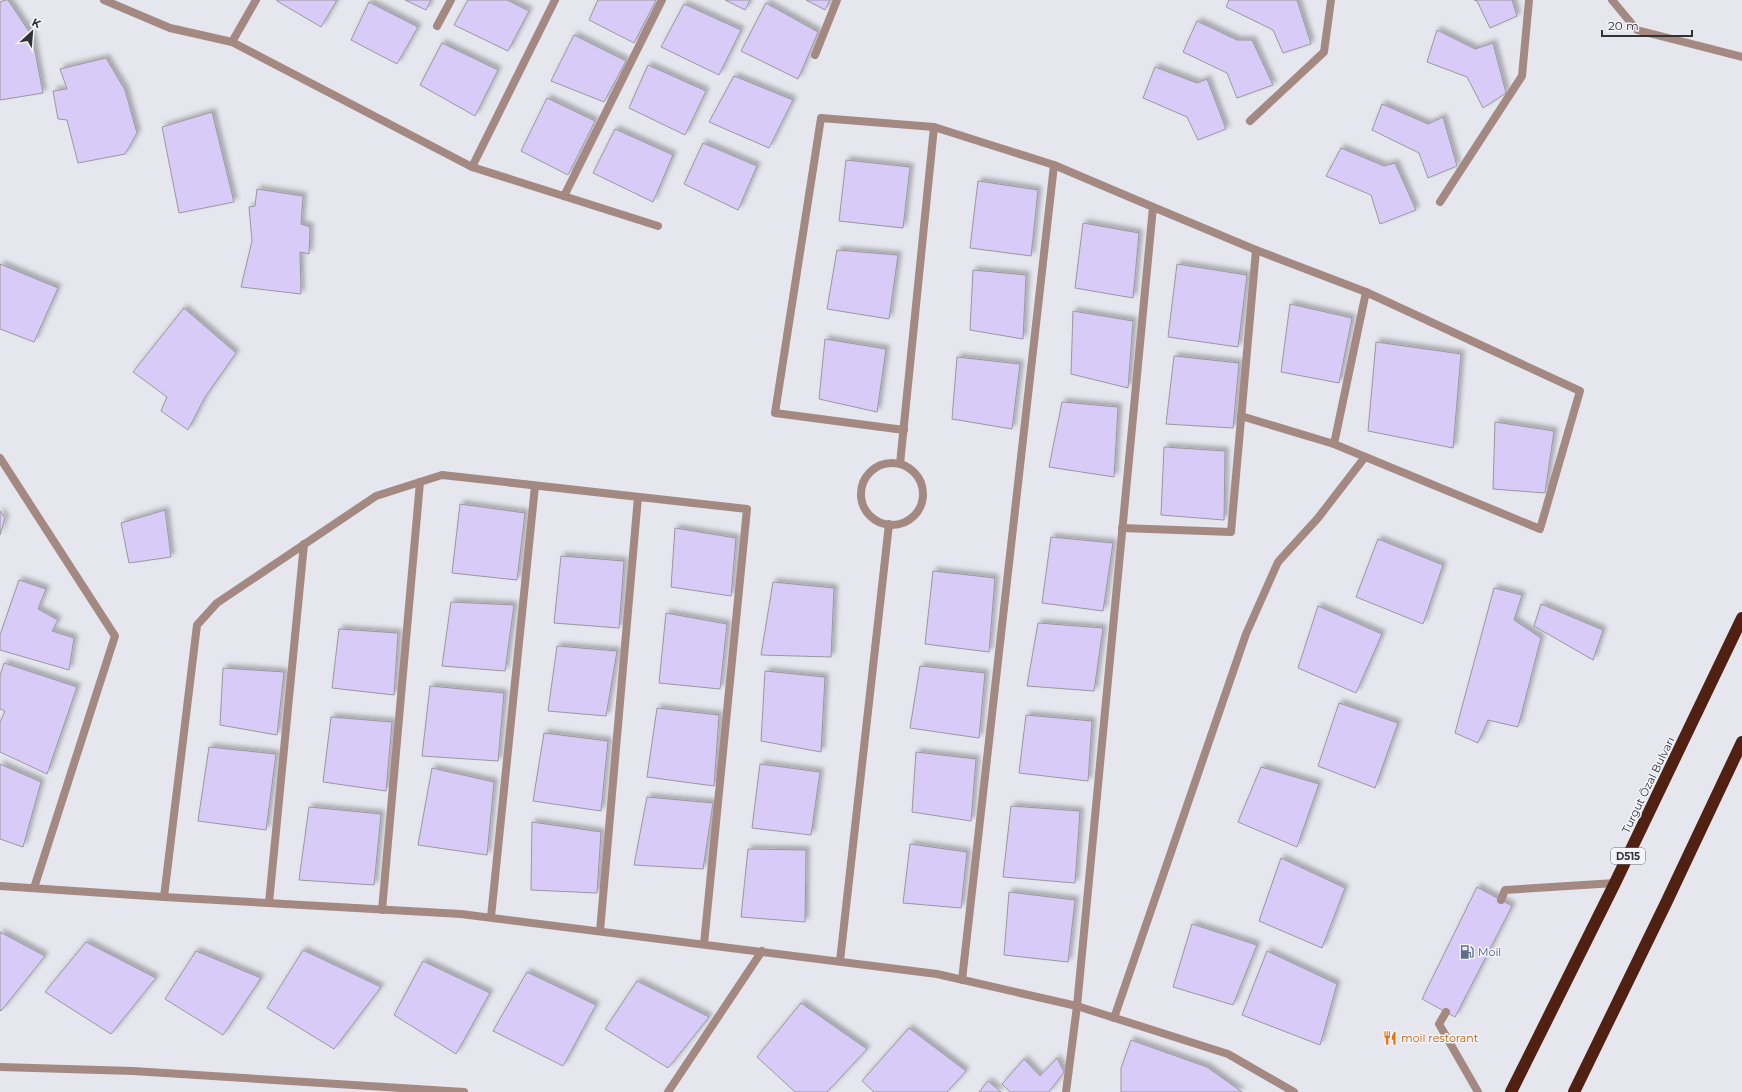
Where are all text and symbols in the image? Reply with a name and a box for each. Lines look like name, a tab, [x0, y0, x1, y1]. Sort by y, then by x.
north arrow	[12, 12, 52, 52]
scale bar	[1602, 12, 1692, 38]
text: K	[30, 15, 44, 31]
text: 20 m	[1608, 18, 1639, 33]
street label: Turgut Özal Bulvarı	[1619, 735, 1677, 835]
road number: D515	[1611, 848, 1645, 864]
fuel station icon: Moil	[1459, 944, 1475, 960]
place label: Moil	[1478, 945, 1501, 959]
restaurant icon: moil restorant	[1382, 1030, 1398, 1046]
place label: moil restorant	[1401, 1031, 1479, 1045]

